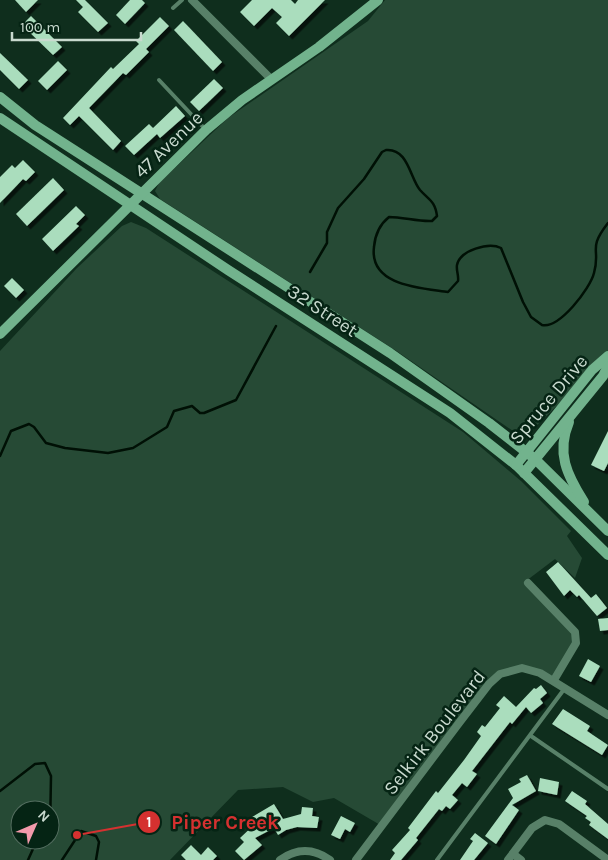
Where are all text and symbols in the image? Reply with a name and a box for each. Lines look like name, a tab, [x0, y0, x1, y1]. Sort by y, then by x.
scale bar	[12, 10, 141, 42]
text: 100 m	[20, 18, 60, 36]
street label: 47 Avenue	[130, 107, 207, 183]
street label: 32 Street	[283, 280, 362, 342]
street label: Spruce Drive	[505, 351, 592, 449]
street label: Selkirk Boulevard	[379, 666, 490, 799]
north arrow	[10, 800, 60, 850]
callout: Piper Creek	[136, 804, 289, 839]
text: N	[34, 807, 53, 826]
text: Piper Creek	[171, 811, 279, 834]
text: 1	[146, 813, 152, 831]

